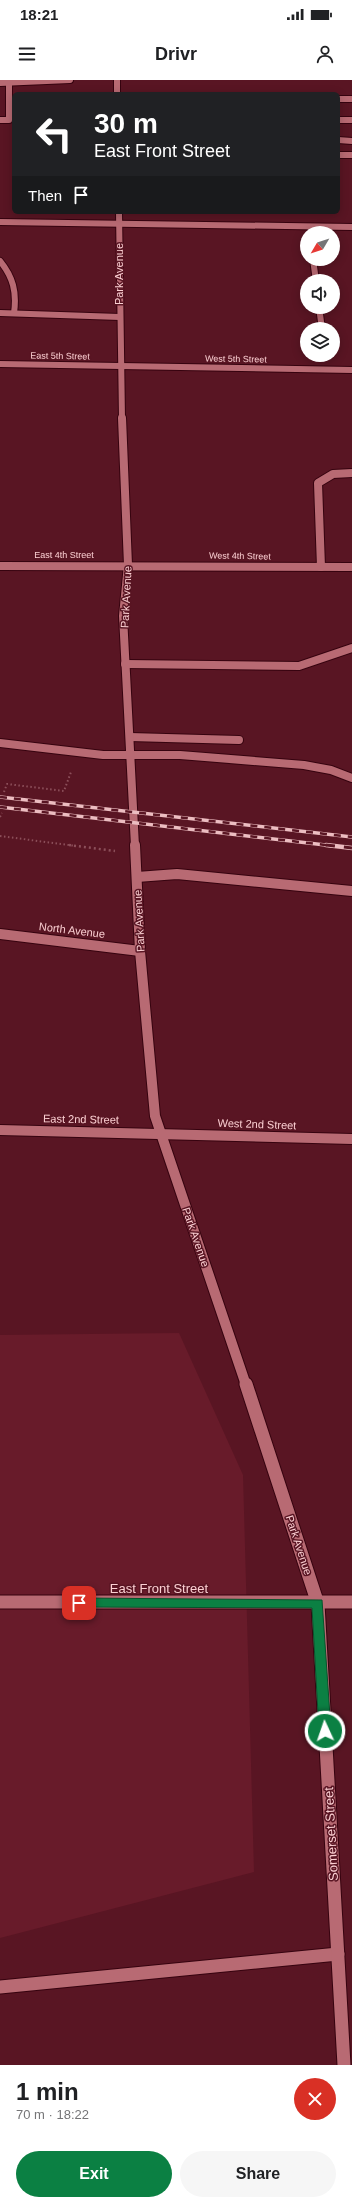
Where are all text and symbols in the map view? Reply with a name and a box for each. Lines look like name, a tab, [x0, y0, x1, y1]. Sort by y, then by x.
text: 18:21	[20, 6, 58, 23]
icon: menu	[16, 43, 38, 65]
icon: person	[314, 43, 336, 65]
text: Drivr	[155, 44, 197, 64]
icon: left	[28, 108, 80, 160]
text: 30 m	[94, 108, 158, 139]
text: East Front Street	[94, 141, 230, 161]
icon: arrive	[70, 184, 92, 206]
text: Then	[28, 187, 62, 204]
north arrow	[300, 226, 340, 266]
map controls	[300, 226, 340, 362]
street label: Park Avenue	[113, 243, 125, 305]
button: sound	[300, 274, 340, 314]
button: layers	[300, 322, 340, 362]
street label: East 5th Street	[30, 350, 90, 362]
street label: West 5th Street	[205, 353, 268, 365]
street label: East 4th Street	[34, 550, 94, 560]
street label: West 4th Street	[209, 550, 272, 562]
street label: Park Avenue	[118, 566, 134, 628]
street label: Park Avenue	[131, 890, 147, 952]
street label: North Avenue	[38, 920, 106, 940]
street label: East 2nd Street	[43, 1112, 119, 1126]
street label: West 2nd Street	[217, 1117, 297, 1131]
street label: Park Avenue	[180, 1206, 212, 1268]
street label: Park Avenue	[284, 1514, 314, 1576]
street label: East Front Street	[110, 1581, 209, 1596]
pin	[62, 1586, 96, 1620]
icon: arrive	[68, 1592, 90, 1614]
position arrow	[304, 1710, 346, 1752]
street label: Somerset Street	[321, 1786, 341, 1881]
text: 1 min	[16, 2078, 79, 2105]
button: close	[294, 2078, 336, 2120]
text: 70 m · 18:22	[16, 2107, 89, 2122]
button: Exit	[16, 2151, 172, 2197]
button: Share	[180, 2151, 336, 2197]

